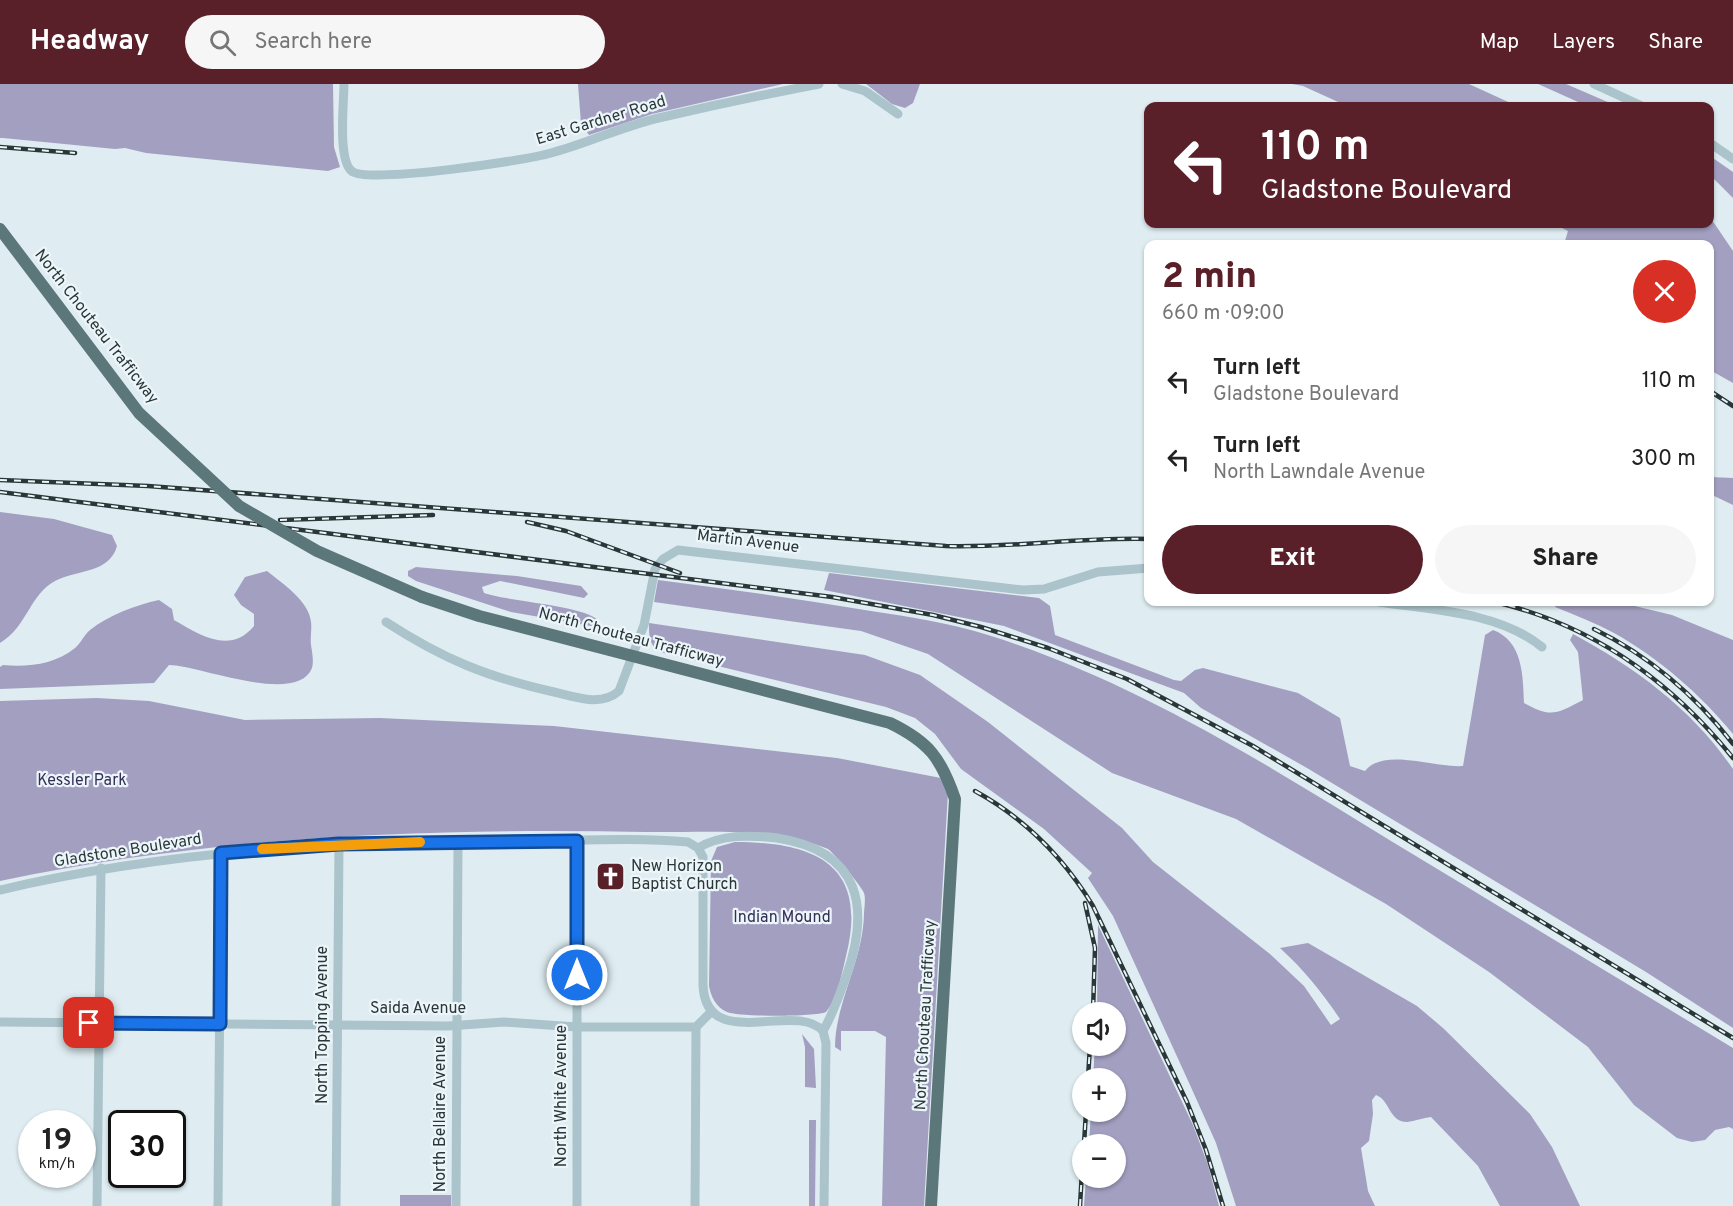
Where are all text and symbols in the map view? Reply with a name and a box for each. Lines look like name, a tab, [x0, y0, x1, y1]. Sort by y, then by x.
search box	[185, 15, 605, 69]
text: Headway	[30, 24, 149, 60]
icon: search	[206, 26, 239, 59]
text: Search here	[254, 29, 372, 56]
text: Map	[1480, 29, 1519, 56]
text: Layers	[1552, 29, 1615, 56]
text: Share	[1648, 29, 1703, 56]
street label: East Gardner Road	[534, 92, 668, 150]
text: 110 m	[1261, 122, 1370, 175]
icon: left	[1162, 126, 1240, 204]
text: Gladstone Boulevard	[1261, 174, 1512, 208]
street label: North Chouteau Trafficway	[29, 246, 163, 408]
text: 2 min	[1162, 255, 1257, 301]
button: close	[1633, 260, 1696, 323]
text: 660 m · 09:00	[1162, 301, 1285, 327]
text: Turn left	[1213, 355, 1301, 382]
icon: left	[1162, 365, 1195, 398]
text: 110 m	[1642, 368, 1696, 395]
text: Gladstone Boulevard	[1213, 382, 1399, 408]
text: Turn left	[1213, 433, 1301, 460]
icon: left	[1162, 443, 1195, 476]
text: 300 m	[1631, 446, 1696, 473]
text: North Lawndale Avenue	[1213, 460, 1425, 486]
button: Exit	[1162, 525, 1423, 594]
button: Share	[1435, 525, 1696, 594]
street label: Martin Avenue	[696, 526, 800, 558]
street label: North Chouteau Trafficway	[536, 604, 726, 672]
park label: Kessler Park	[37, 771, 127, 791]
street label: Gladstone Boulevard	[53, 829, 203, 873]
place label: New Horizon Baptist Church	[631, 857, 737, 895]
church icon: New Horizon Baptist Church	[594, 860, 626, 892]
park label: Indian Mound	[733, 908, 831, 928]
street label: North Chouteau Trafficway	[911, 919, 941, 1111]
position arrow	[545, 943, 609, 1007]
street label: North Topping Avenue	[313, 946, 333, 1104]
pin	[63, 997, 114, 1048]
street label: Saida Avenue	[370, 999, 466, 1019]
map controls	[1072, 1002, 1126, 1188]
button: sound	[1072, 1002, 1126, 1056]
icon: arrive	[72, 1006, 105, 1039]
street label: North White Avenue	[552, 1025, 572, 1167]
street label: North Bellaire Avenue	[431, 1036, 451, 1192]
button: +	[1072, 1068, 1126, 1122]
speed limit sign: 30	[108, 1110, 186, 1188]
text: 19	[42, 1123, 72, 1160]
button: −	[1072, 1134, 1126, 1188]
text: km/h	[39, 1155, 75, 1174]

